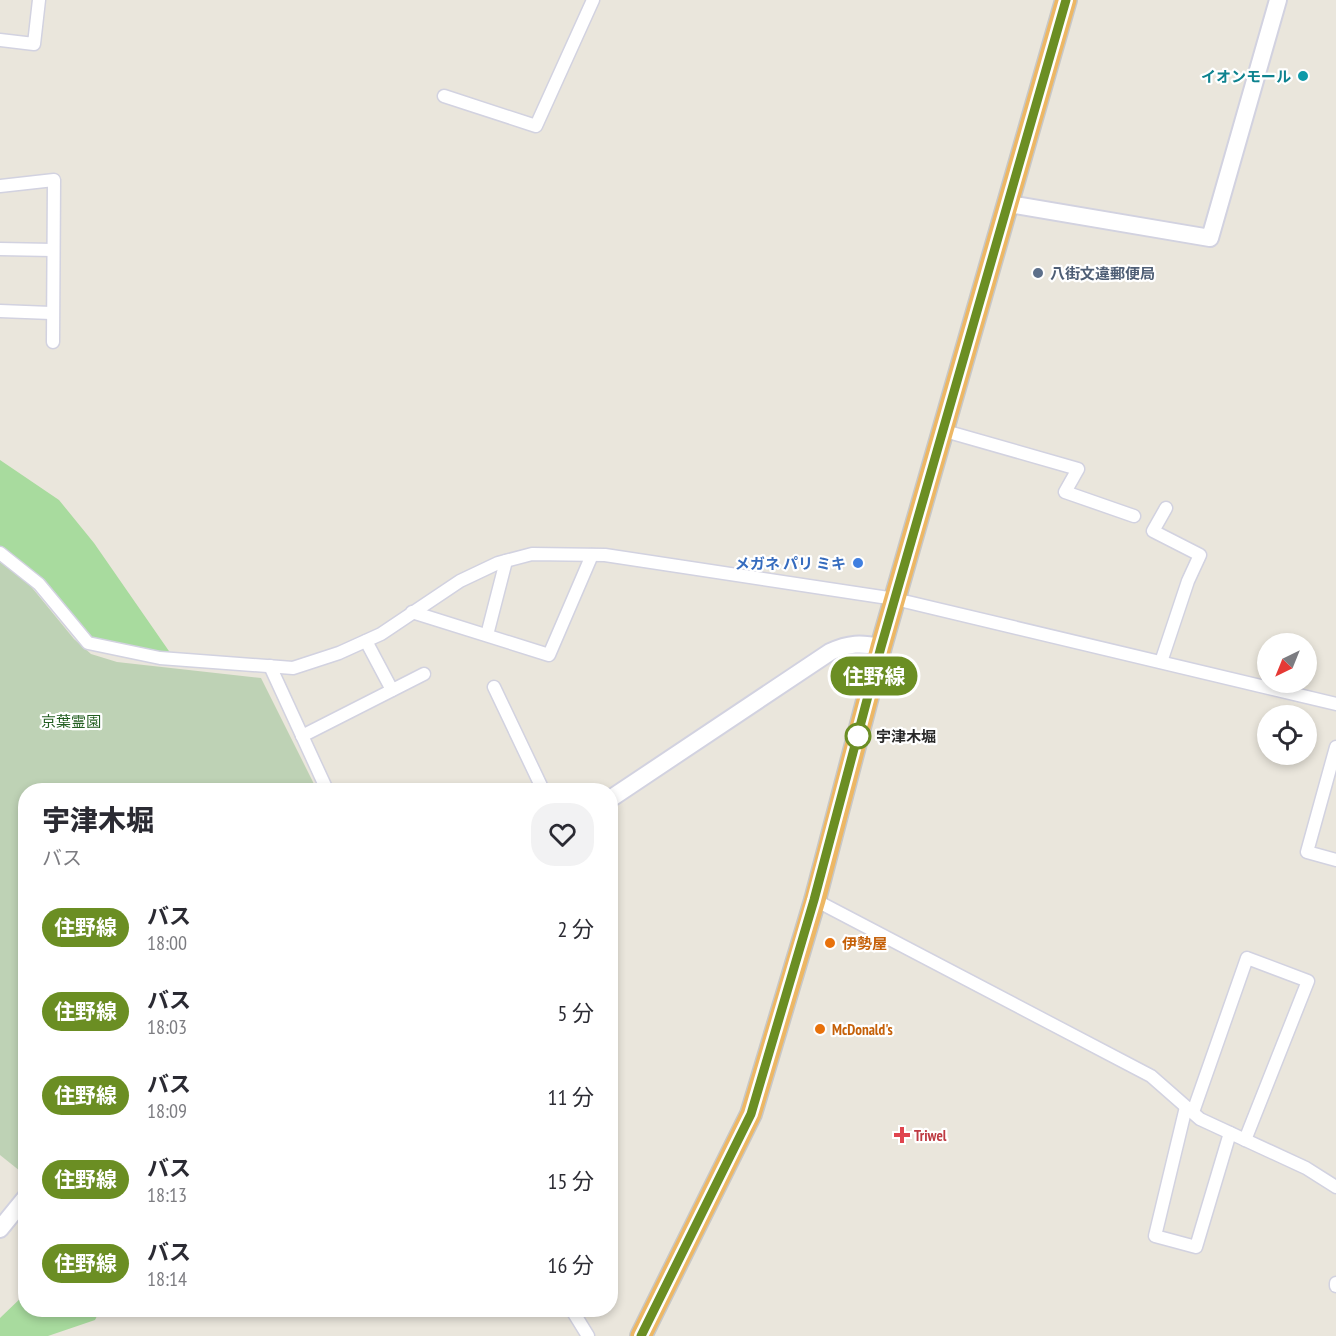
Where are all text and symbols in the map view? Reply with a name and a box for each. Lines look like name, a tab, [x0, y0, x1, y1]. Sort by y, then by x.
place label: イオンモール	[1201, 67, 1291, 86]
marker: イオンモール	[1296, 69, 1310, 83]
place label: 八街文違郵便局	[1050, 264, 1155, 283]
marker: 八街文違郵便局	[1031, 266, 1045, 280]
place label: メガネ パリ ミキ	[735, 554, 846, 573]
marker: メガネ パリ ミキ	[851, 556, 865, 570]
north arrow	[1257, 633, 1317, 693]
map controls	[1257, 633, 1317, 765]
line badge: 住野線	[840, 656, 908, 696]
text: 住野線	[843, 663, 906, 690]
button: locate	[1257, 705, 1317, 765]
park label: 京葉霊園	[41, 712, 101, 731]
marker: 宇津木堀	[845, 723, 871, 749]
place label: 宇津木堀	[876, 727, 936, 746]
text: 宇津木堀	[42, 801, 154, 838]
button: heart	[531, 803, 594, 866]
text: バス	[42, 845, 82, 871]
text: バス	[147, 902, 191, 930]
text: 住野線	[54, 914, 117, 941]
text: 2 分	[557, 915, 594, 943]
text: 18:00	[147, 930, 187, 956]
place label: 伊勢屋	[842, 934, 887, 953]
marker: 伊勢屋	[823, 936, 837, 950]
text: バス	[147, 986, 191, 1014]
text: 住野線	[54, 998, 117, 1025]
text: 5 分	[557, 999, 594, 1027]
text: 18:03	[147, 1014, 187, 1040]
place label: McDonald's	[832, 1020, 893, 1039]
marker: McDonald's	[813, 1022, 827, 1036]
text: バス	[147, 1070, 191, 1098]
text: 住野線	[54, 1082, 117, 1109]
text: 11 分	[548, 1083, 594, 1111]
text: 18:09	[147, 1098, 187, 1124]
place label: Triwel	[914, 1126, 947, 1145]
marker: Triwel	[895, 1128, 909, 1142]
text: バス	[147, 1154, 191, 1182]
text: 住野線	[54, 1166, 117, 1193]
text: 15 分	[548, 1167, 594, 1195]
text: 18:13	[147, 1182, 187, 1208]
text: バス	[147, 1238, 191, 1266]
text: 住野線	[54, 1250, 117, 1277]
text: 16 分	[548, 1251, 594, 1279]
text: 18:14	[147, 1266, 187, 1292]

